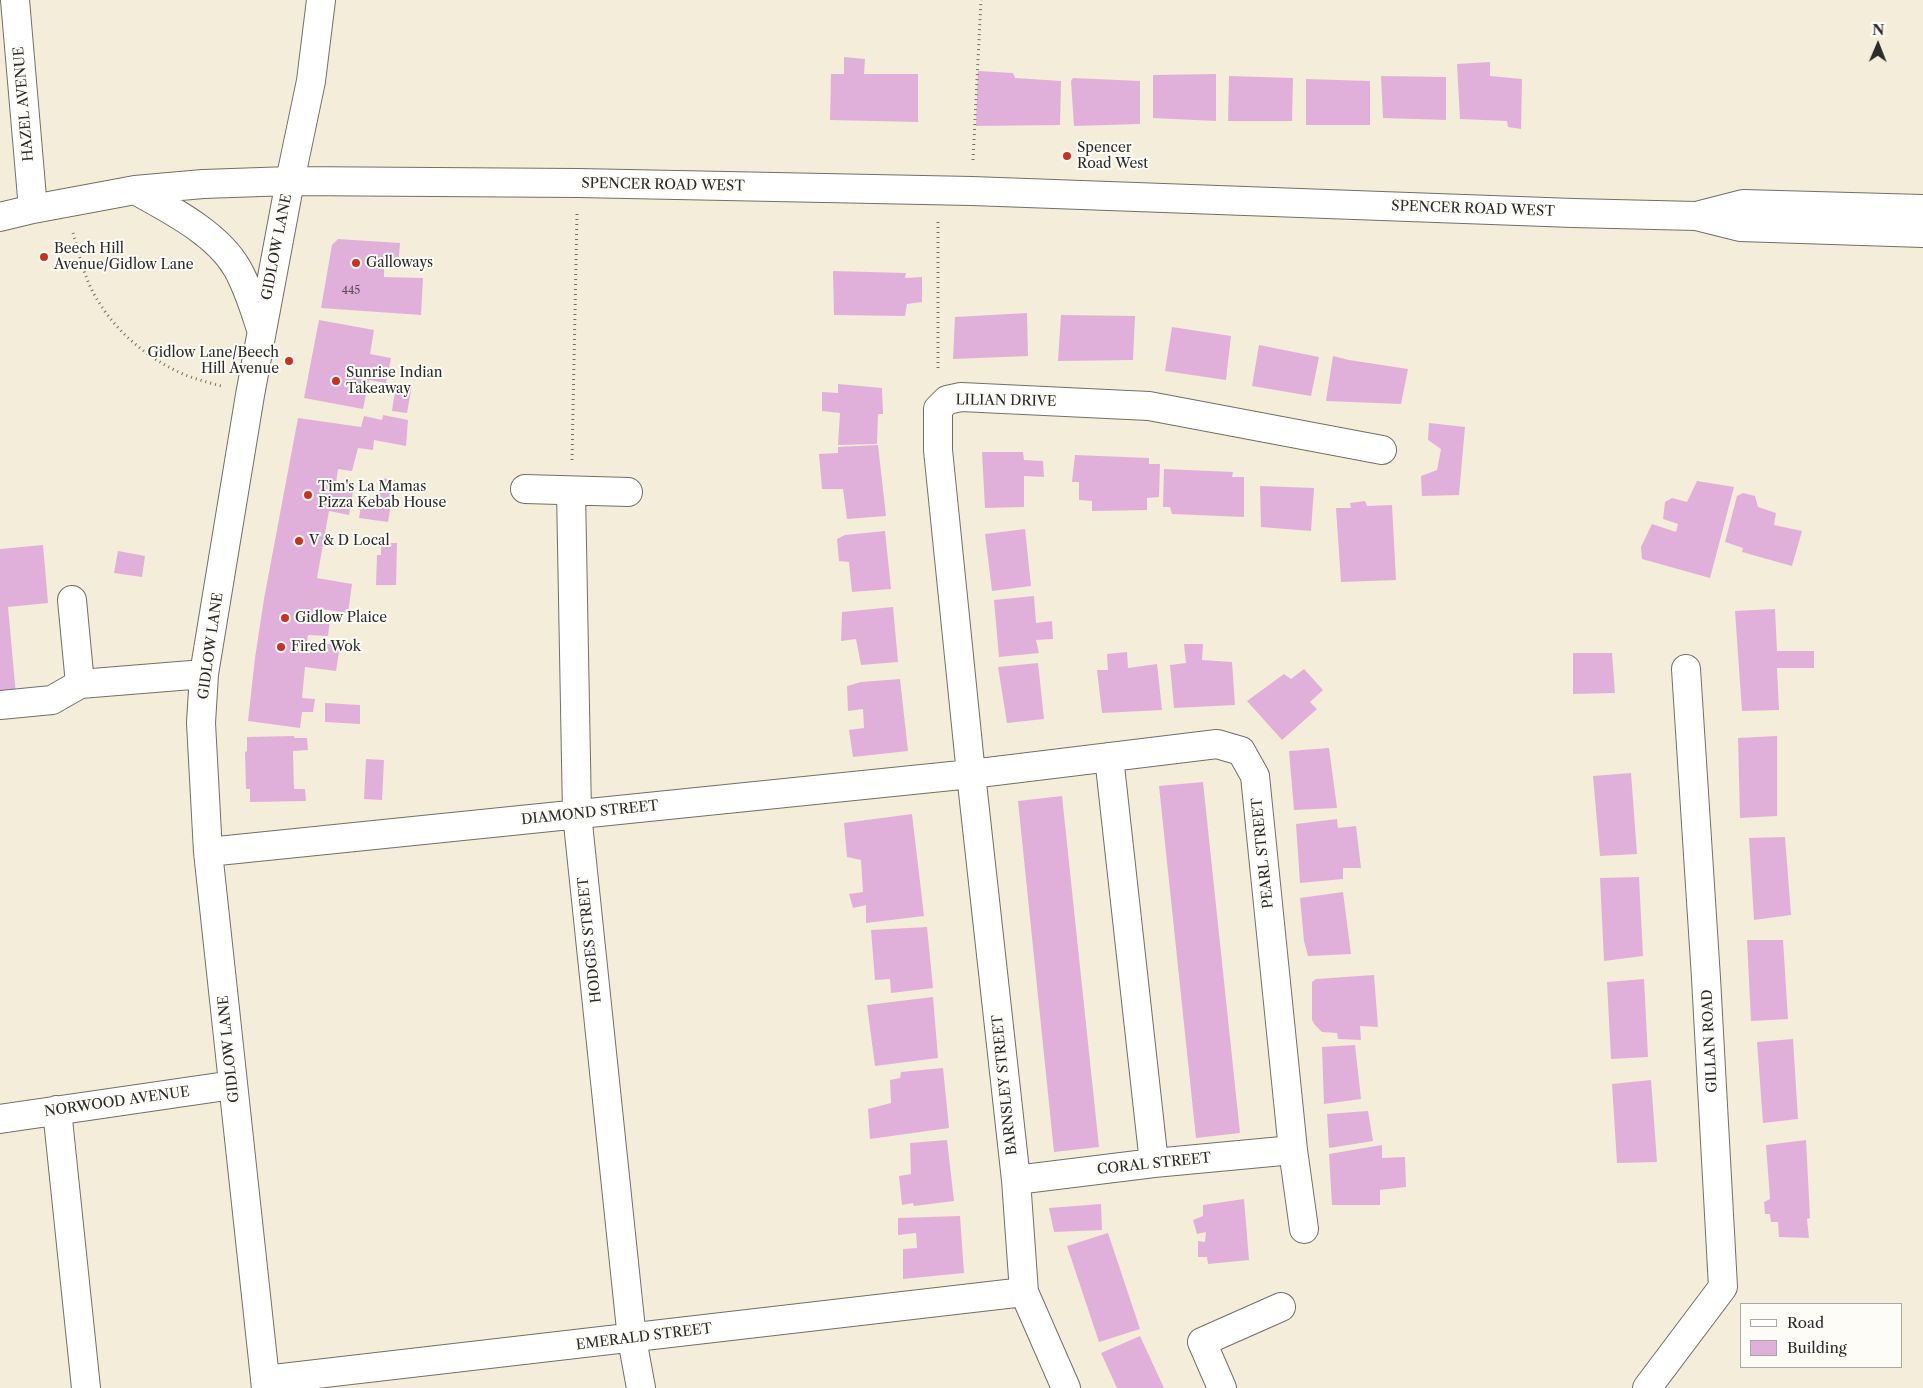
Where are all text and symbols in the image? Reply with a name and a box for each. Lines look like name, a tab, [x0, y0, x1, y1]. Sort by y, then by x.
north arrow	[1853, 20, 1903, 70]
text: N	[1872, 21, 1884, 39]
street label: HAZEL AVENUE	[11, 46, 37, 162]
place label: Spencer Road West	[1077, 140, 1148, 172]
marker: Spencer Road West	[1061, 150, 1073, 162]
street label: SPENCER ROAD WEST	[581, 175, 745, 195]
street label: GIDLOW LANE	[258, 192, 296, 302]
street label: SPENCER ROAD WEST	[1391, 198, 1555, 220]
place label: Beech Hill Avenue/Gidlow Lane	[54, 241, 194, 274]
marker: Beech Hill Avenue/Gidlow Lane	[38, 251, 50, 263]
place label: Galloways	[366, 255, 433, 271]
marker: Galloways	[350, 257, 362, 269]
house number: 445	[342, 284, 360, 298]
place label: Gidlow Lane/Beech Hill Avenue	[147, 345, 279, 378]
marker: Gidlow Lane/Beech Hill Avenue	[283, 355, 295, 367]
place label: Sunrise Indian Takeaway	[346, 365, 443, 398]
marker: Sunrise Indian Takeaway	[330, 375, 342, 387]
street label: LILIAN DRIVE	[955, 392, 1057, 410]
place label: Tim's La Mamas Pizza Kebab House	[318, 479, 446, 512]
marker: Tim's La Mamas Pizza Kebab House	[302, 489, 314, 501]
place label: V & D Local	[309, 533, 390, 549]
marker: V & D Local	[293, 535, 305, 547]
street label: GIDLOW LANE	[195, 591, 227, 701]
place label: Gidlow Plaice	[295, 610, 387, 626]
marker: Gidlow Plaice	[279, 612, 291, 624]
place label: Fired Wok	[291, 639, 361, 655]
marker: Fired Wok	[275, 641, 287, 653]
street label: DIAMOND STREET	[521, 797, 659, 829]
street label: PEARL STREET	[1249, 797, 1277, 909]
street label: HODGES STREET	[575, 876, 605, 1004]
street label: GILLAN ROAD	[1699, 989, 1721, 1093]
street label: GIDLOW LANE	[215, 994, 243, 1104]
street label: BARNSLEY STREET	[989, 1014, 1021, 1156]
street label: NORWOOD AVENUE	[43, 1083, 191, 1121]
street label: CORAL STREET	[1096, 1150, 1212, 1178]
legend	[1740, 1303, 1903, 1368]
text: Road	[1787, 1313, 1824, 1332]
street label: EMERALD STREET	[575, 1320, 713, 1354]
text: Building	[1787, 1338, 1847, 1357]

